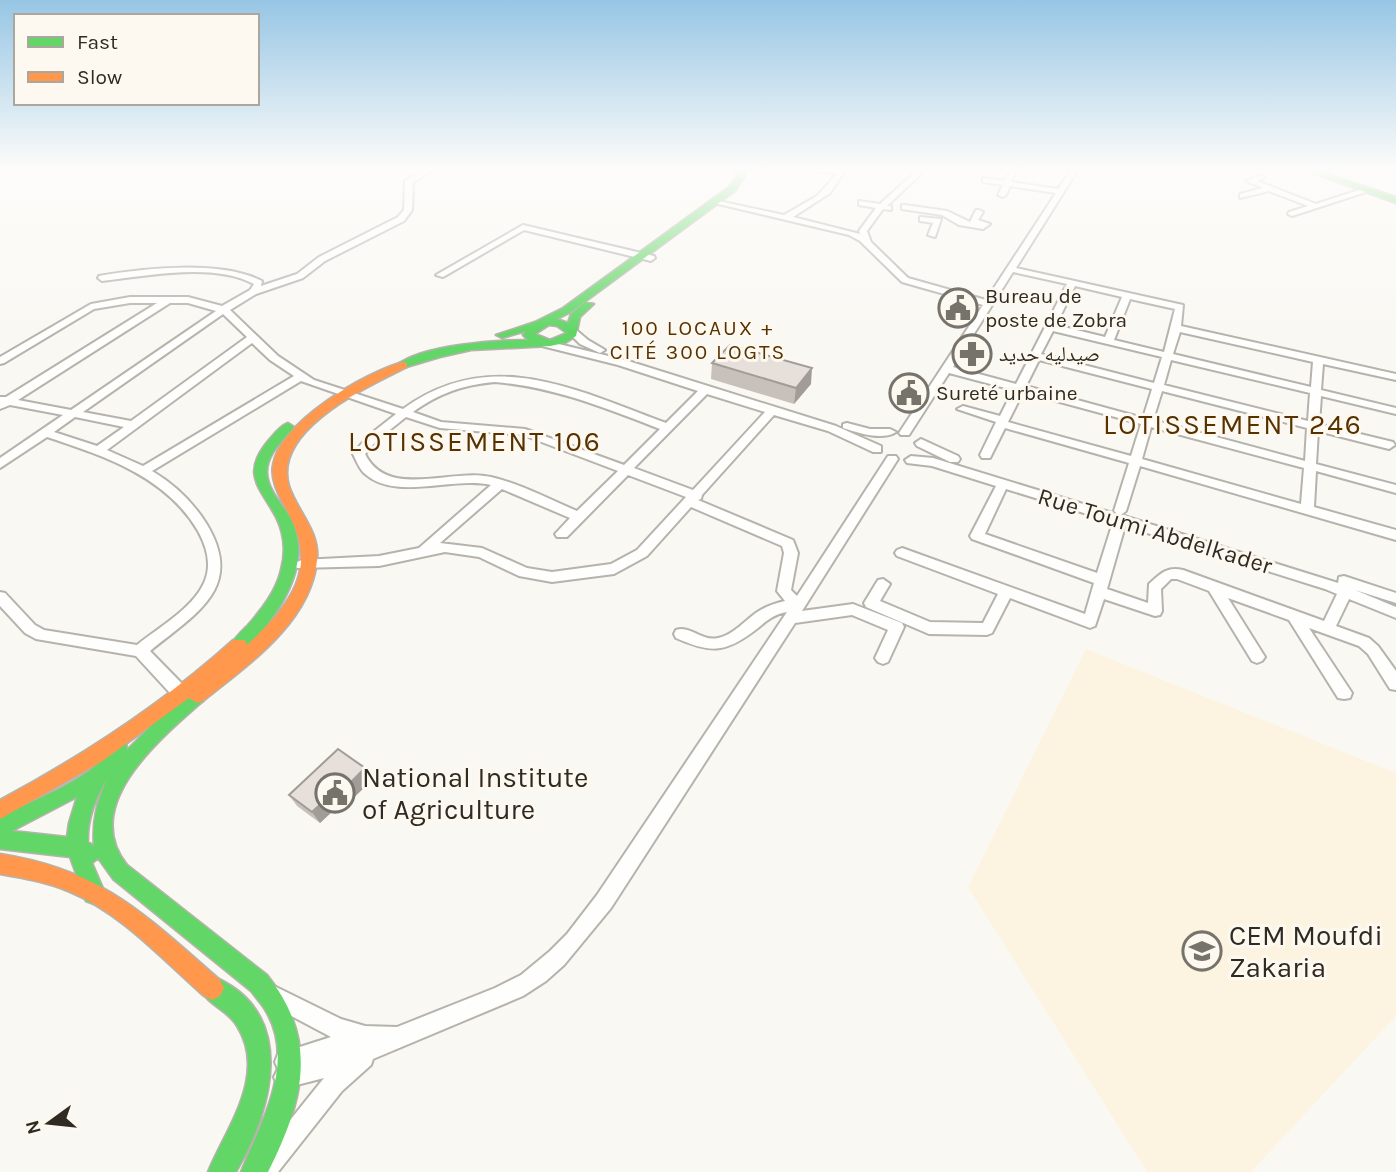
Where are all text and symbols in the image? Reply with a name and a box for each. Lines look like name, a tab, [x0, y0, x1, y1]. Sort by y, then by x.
legend	[14, 14, 259, 105]
text: Fast	[77, 30, 118, 54]
text: Slow	[77, 65, 122, 89]
place label: Bureau de poste de Zobra	[985, 284, 1127, 332]
public building icon: Bureau de poste de Zobra	[937, 287, 979, 329]
district label: 100 LOCAUX + CITÉ 300 LOGTS	[610, 316, 786, 364]
pharmacy icon: صيدليه حديد	[951, 333, 993, 375]
place label: صيدليه حديد	[999, 342, 1100, 366]
public building icon: Sureté urbaine	[888, 372, 930, 414]
place label: Sureté urbaine	[936, 381, 1077, 405]
district label: LOTISSEMENT 246	[1103, 408, 1363, 441]
district label: LOTISSEMENT 106	[348, 425, 602, 458]
street label: Rue Toumi Abdelkader	[1034, 482, 1276, 580]
place label: National Institute of Agriculture	[362, 761, 588, 826]
public building icon: National Institute of Agriculture	[314, 772, 356, 814]
place label: CEM Moufdi Zakaria	[1229, 919, 1383, 984]
school or university icon: CEM Moufdi Zakaria	[1181, 930, 1223, 972]
north arrow	[14, 1088, 84, 1158]
text: N	[21, 1118, 46, 1137]

